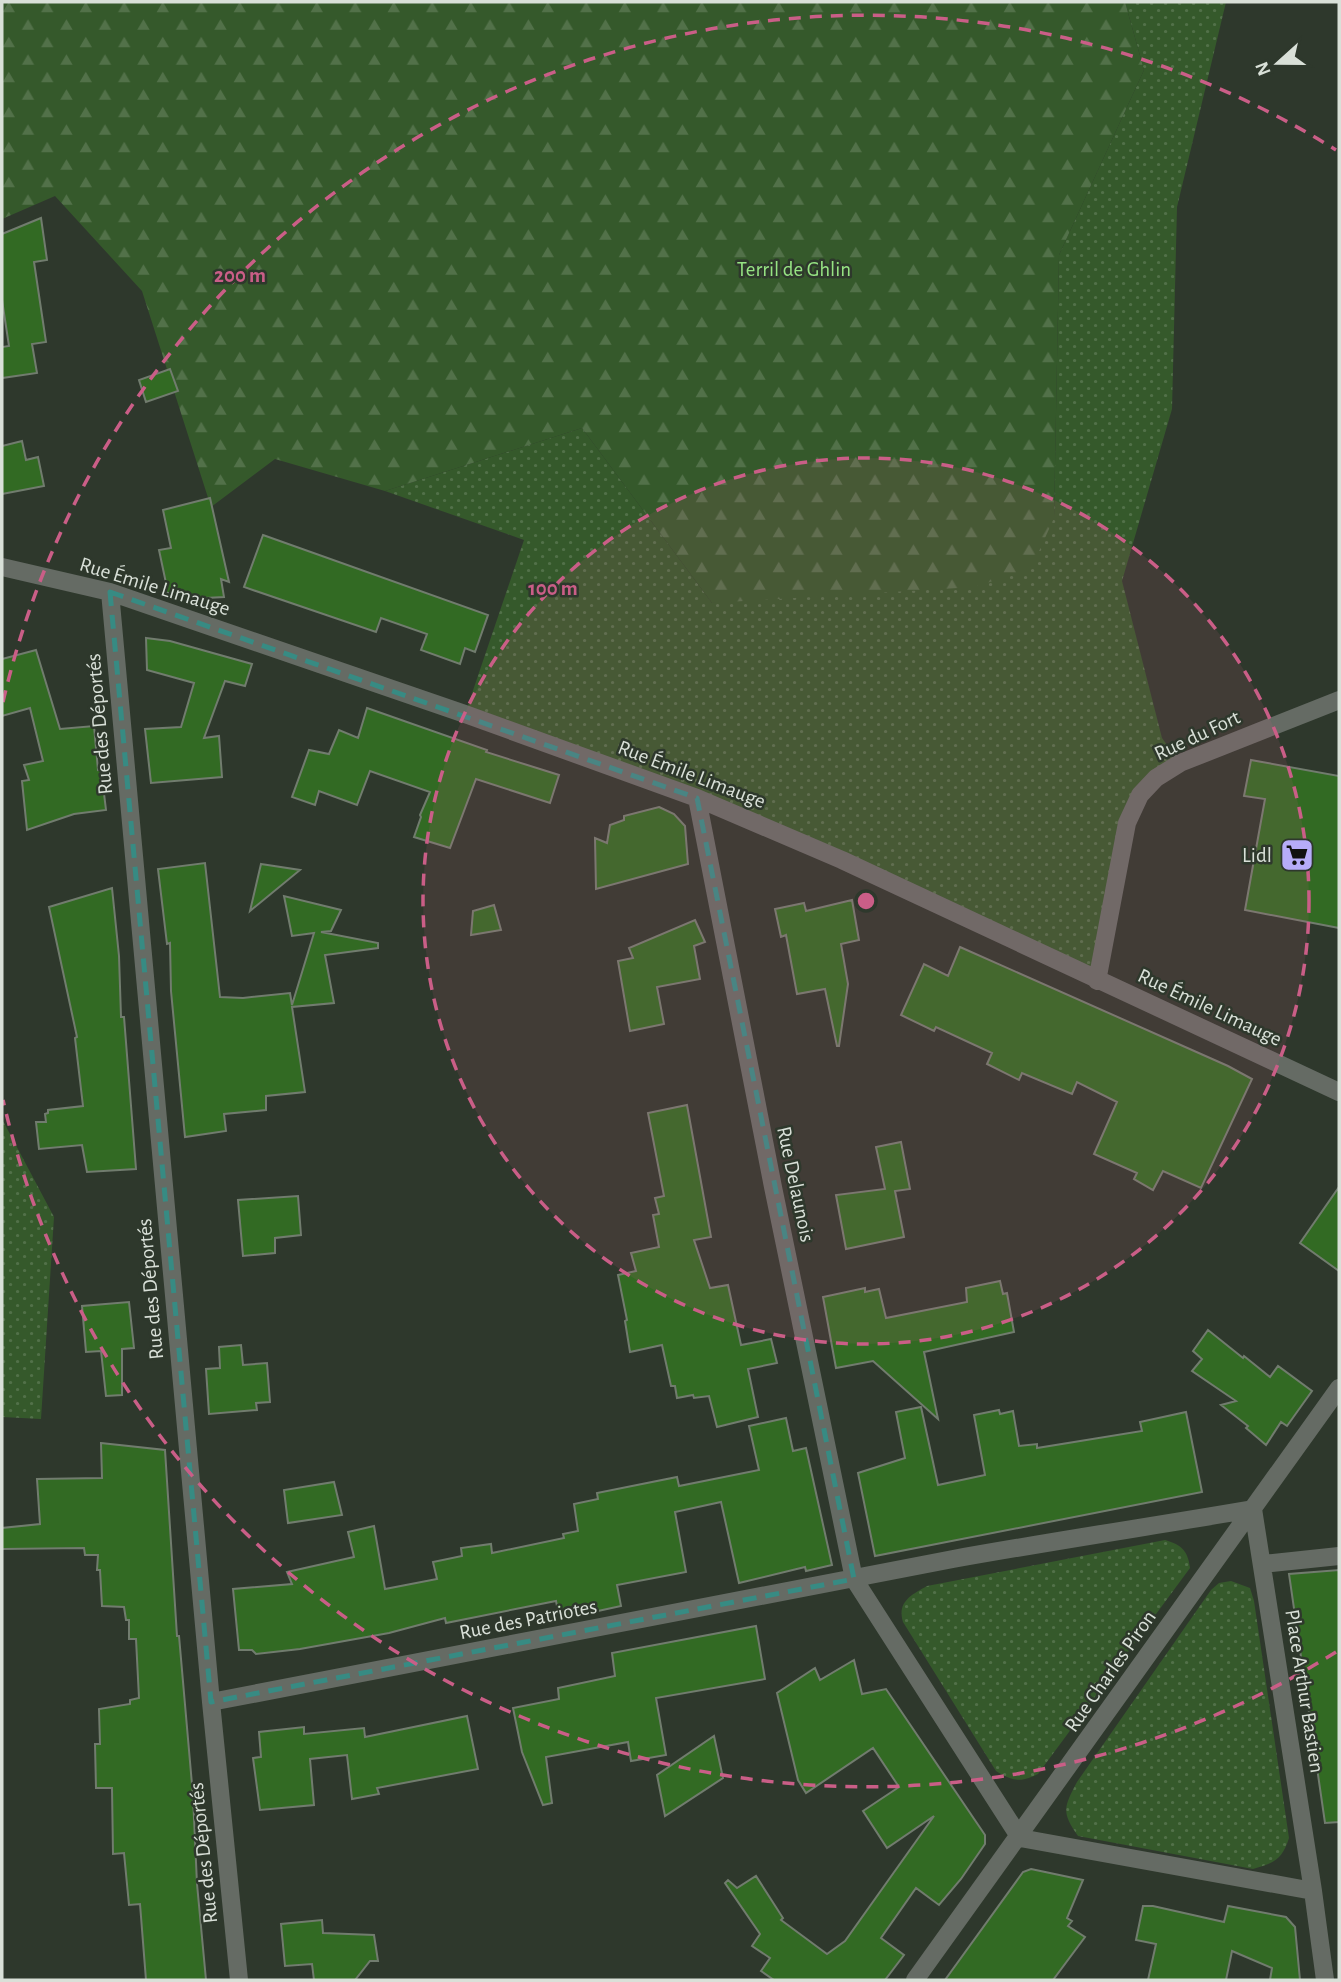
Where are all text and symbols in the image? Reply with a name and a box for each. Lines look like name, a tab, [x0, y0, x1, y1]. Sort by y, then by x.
north arrow	[1243, 28, 1313, 98]
text: N	[1252, 59, 1275, 78]
park label: Terril de Ghlin	[737, 259, 851, 280]
text: 200 m	[214, 265, 266, 286]
street label: Rue Émile Limauge	[77, 552, 233, 619]
text: 100 m	[528, 578, 578, 599]
street label: Rue des Déportés	[83, 653, 116, 795]
street label: Rue du Fort	[1151, 706, 1244, 764]
street label: Rue Émile Limauge	[615, 735, 769, 812]
supermarket icon: Lidl	[1278, 836, 1316, 874]
place label: Lidl	[1242, 845, 1272, 866]
centre of rings	[854, 889, 878, 913]
street label: Rue Émile Limauge	[1135, 963, 1286, 1050]
street label: Rue Delaunois	[773, 1124, 818, 1244]
street label: Rue des Déportés	[134, 1218, 167, 1360]
street label: Rue des Patriotes	[458, 1596, 599, 1643]
street label: Rue Charles Piron	[1061, 1607, 1160, 1736]
street label: Place Arthur Bastien	[1281, 1608, 1328, 1774]
street label: Rue des Déportés	[186, 1781, 221, 1924]

